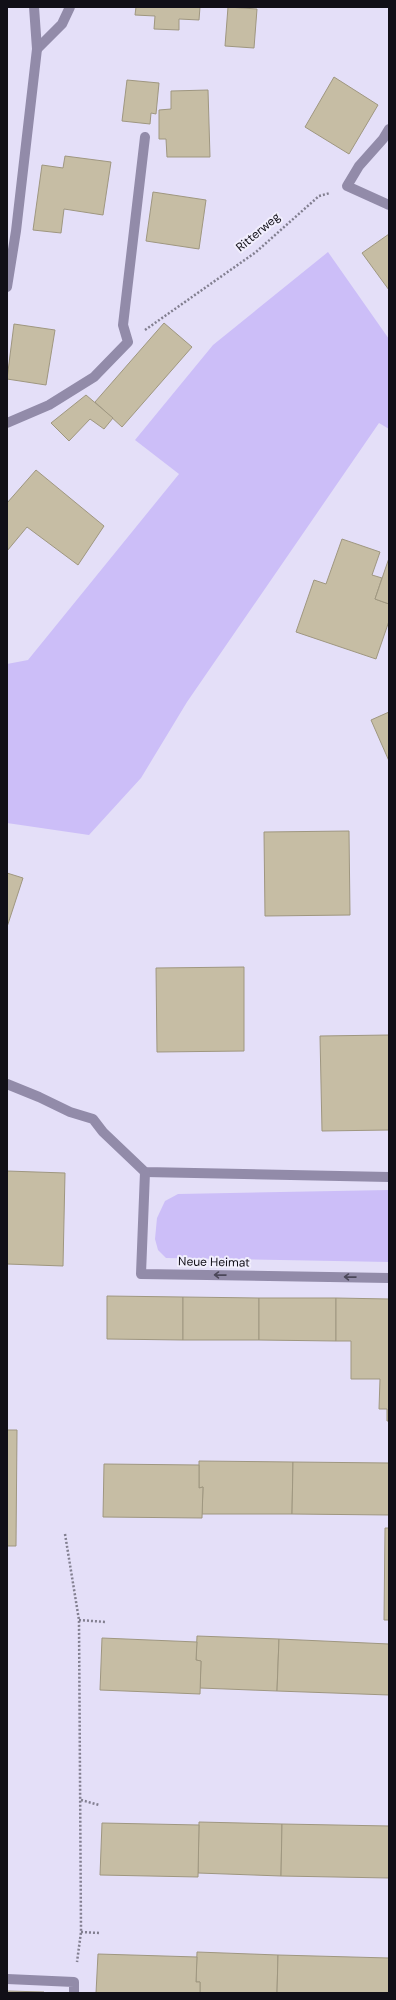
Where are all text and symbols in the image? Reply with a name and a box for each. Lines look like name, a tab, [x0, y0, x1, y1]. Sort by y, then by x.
street label: Ritterweg	[233, 209, 284, 255]
street label: Neue Heimat	[178, 1253, 250, 1271]
one-way arrow	[214, 1271, 227, 1279]
one-way arrow	[344, 1273, 357, 1281]

